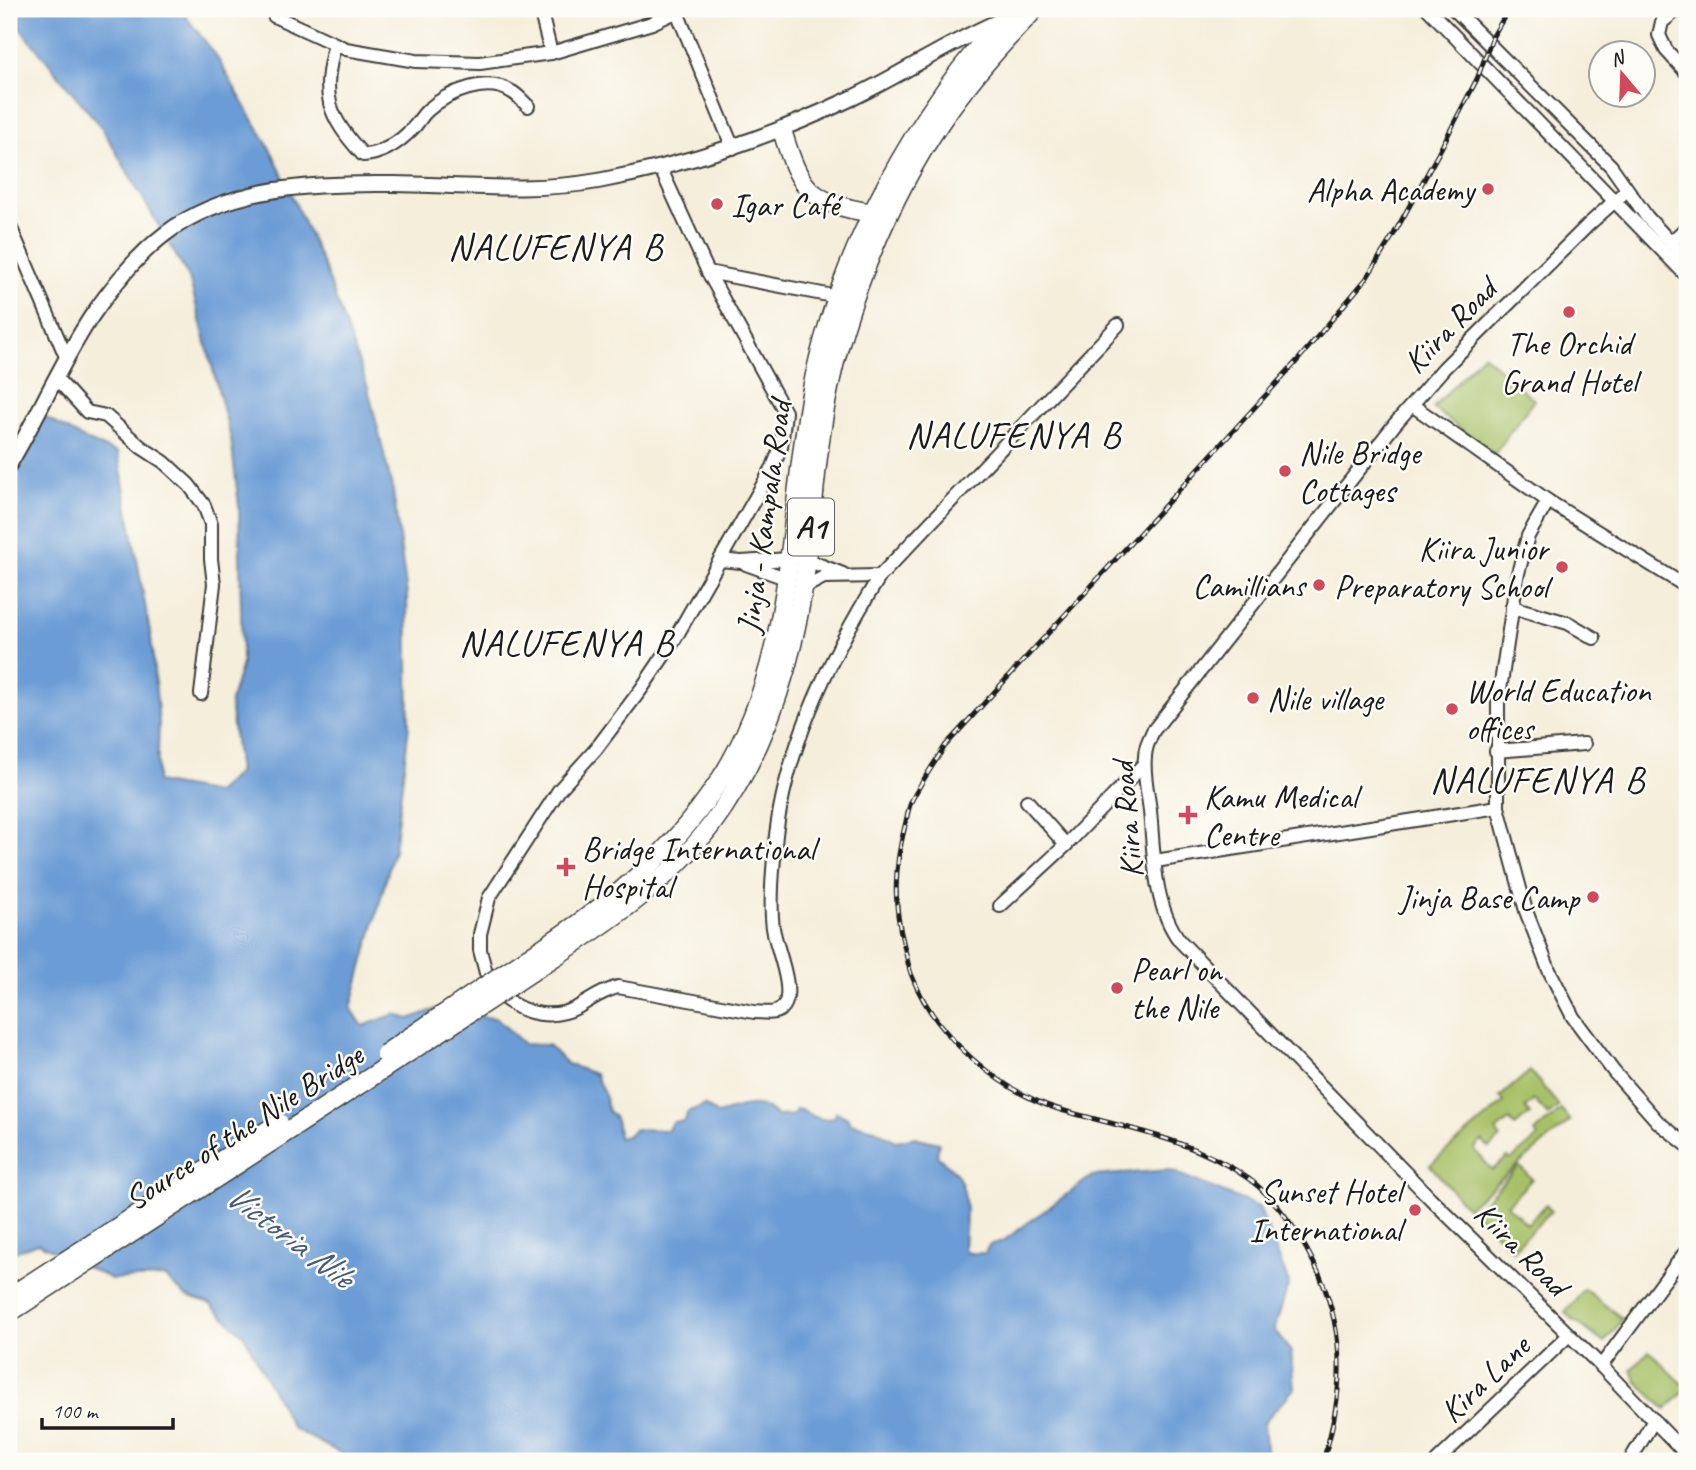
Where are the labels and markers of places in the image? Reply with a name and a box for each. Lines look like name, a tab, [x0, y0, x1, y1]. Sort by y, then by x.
place label: Alpha Academy	[1307, 169, 1477, 211]
marker: Alpha Academy	[1480, 181, 1496, 197]
place label: Igar Café	[731, 184, 844, 226]
marker: Igar Café	[709, 196, 725, 212]
marker: The Orchid Grand Hotel	[1561, 304, 1577, 320]
place label: The Orchid Grand Hotel	[1501, 323, 1642, 403]
place label: Nile Bridge Cottages	[1299, 432, 1423, 512]
marker: Nile Bridge Cottages	[1277, 463, 1293, 479]
place label: Kiira Junior Preparatory School	[1334, 528, 1553, 608]
marker: Kiira Junior Preparatory School	[1554, 559, 1570, 575]
place label: Camillians	[1193, 565, 1308, 607]
marker: Camillians	[1311, 577, 1327, 593]
place label: World Education offices	[1466, 670, 1652, 750]
place label: Nile village	[1267, 678, 1385, 720]
marker: Nile village	[1245, 690, 1261, 706]
marker: World Education offices	[1444, 701, 1460, 717]
place label: Kamu Medical Centre	[1204, 776, 1362, 856]
marker: Kamu Medical Centre	[1178, 805, 1198, 825]
place label: Bridge International Hospital	[582, 828, 820, 908]
marker: Bridge International Hospital	[556, 857, 576, 877]
place label: Jinja Base Camp	[1397, 877, 1582, 919]
marker: Jinja Base Camp	[1585, 889, 1601, 905]
place label: Pearl on the Nile	[1131, 949, 1224, 1029]
marker: Pearl on the Nile	[1109, 980, 1125, 996]
place label: Sunset Hotel International	[1249, 1171, 1406, 1251]
marker: Sunset Hotel International	[1407, 1202, 1423, 1218]

